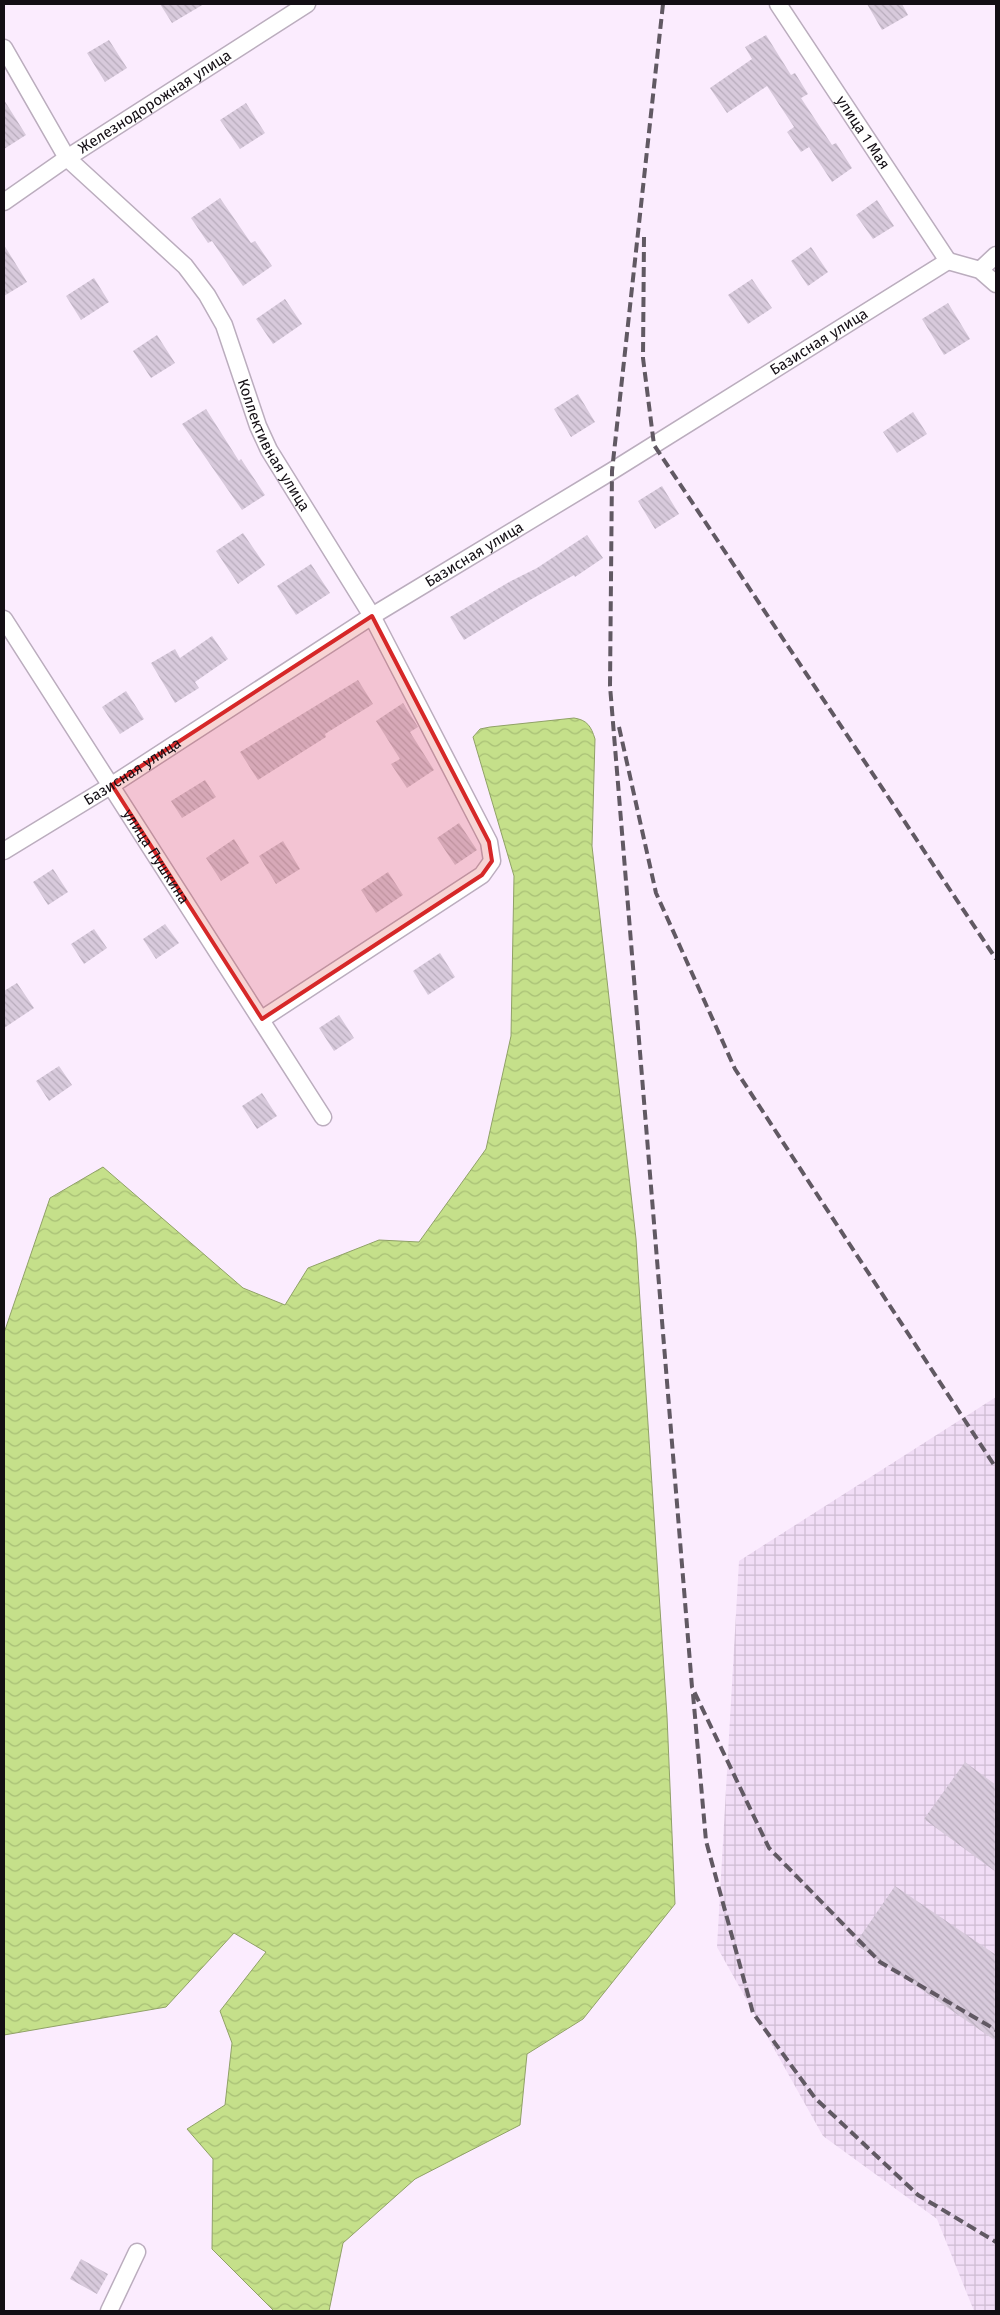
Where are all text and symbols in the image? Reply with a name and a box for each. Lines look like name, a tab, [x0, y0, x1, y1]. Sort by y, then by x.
street label: Железнодорожная улица	[75, 46, 235, 157]
street label: улица 1 Мая	[832, 92, 894, 173]
street label: Базисная улица	[767, 304, 871, 379]
street label: Коллективная улица	[234, 377, 314, 515]
street label: Базисная улица	[422, 518, 527, 591]
street label: Базисная улица	[80, 734, 184, 809]
street label: улица Пушкина	[119, 806, 193, 907]

